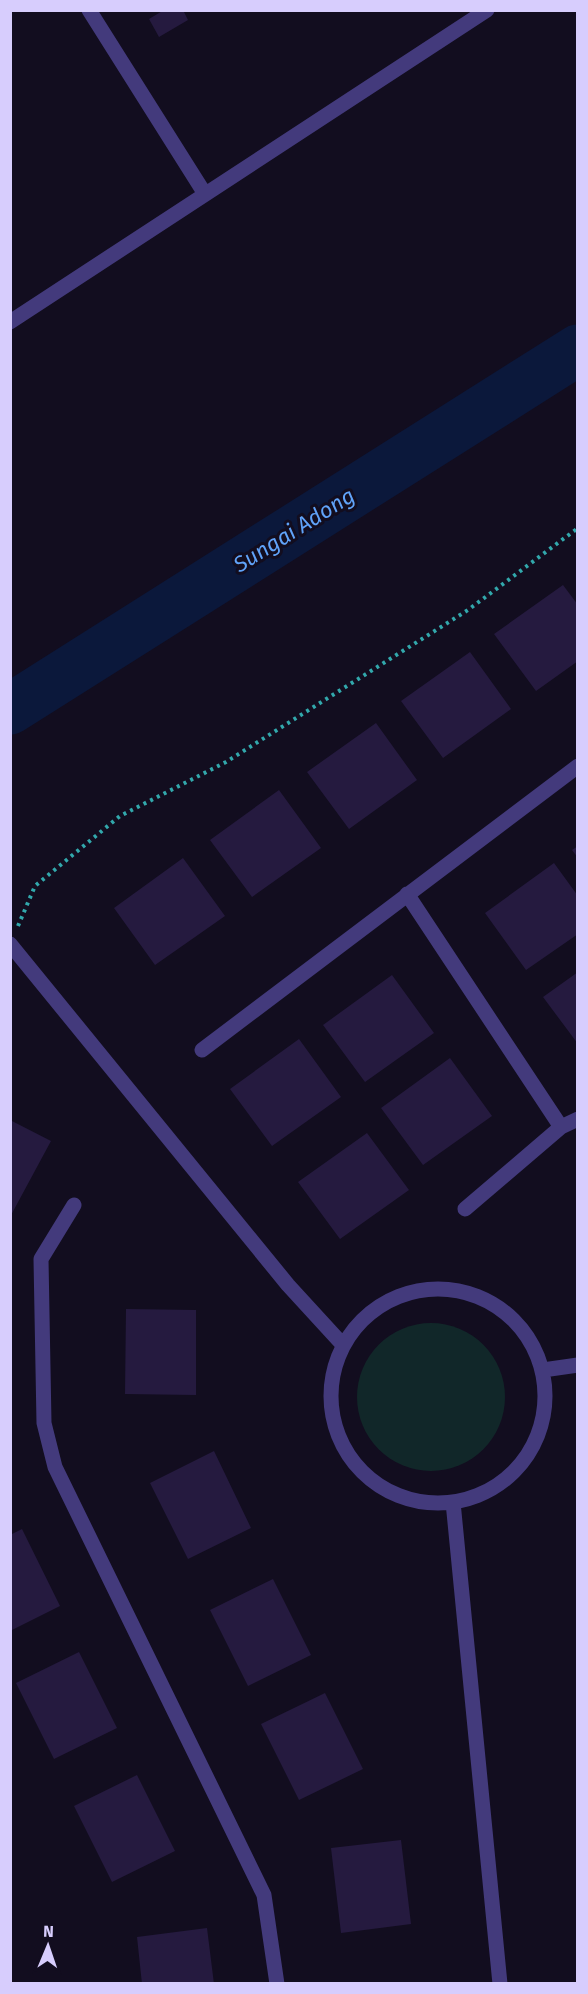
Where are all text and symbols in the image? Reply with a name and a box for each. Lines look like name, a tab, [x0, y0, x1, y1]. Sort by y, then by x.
water label: Sungai Adong	[227, 482, 360, 579]
north arrow	[18, 1916, 78, 1976]
text: N	[43, 1922, 54, 1941]

